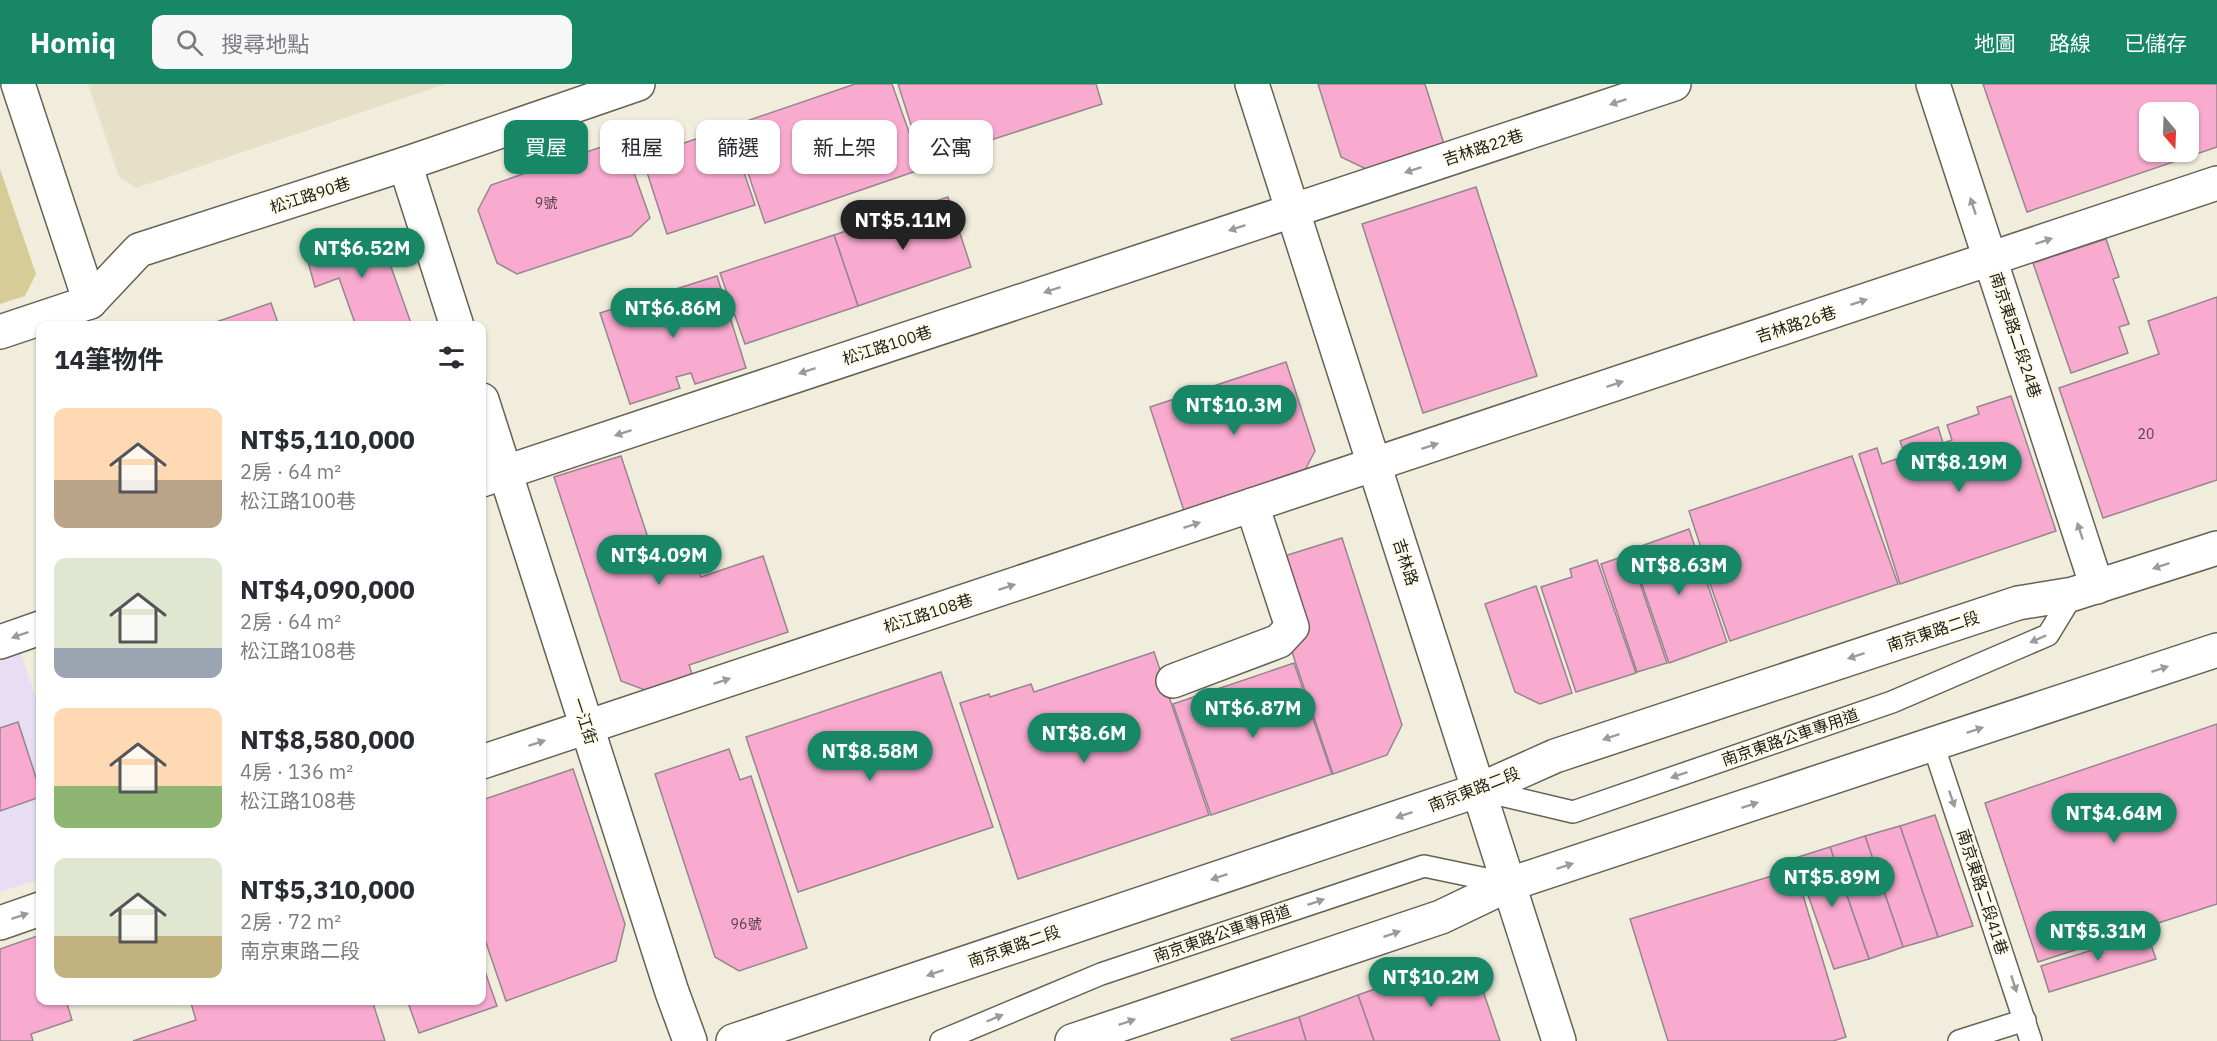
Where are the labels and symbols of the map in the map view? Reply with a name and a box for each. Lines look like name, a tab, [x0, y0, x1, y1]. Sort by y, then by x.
one-way arrow	[1609, 98, 1627, 108]
north arrow	[2139, 102, 2199, 162]
street label: 吉林路22巷	[1440, 125, 1526, 169]
one-way arrow	[1404, 165, 1422, 175]
street label: 松江路90巷	[267, 173, 353, 217]
house number: 9號	[535, 194, 557, 212]
one-way arrow	[1968, 197, 1978, 215]
pin: NT$5.11M	[841, 200, 965, 251]
one-way arrow	[1228, 224, 1246, 233]
pin: NT$6.52M	[300, 228, 424, 279]
one-way arrow	[2035, 235, 2053, 245]
street label: 南京東路二段24巷	[1986, 270, 2046, 400]
one-way arrow	[1043, 285, 1061, 295]
pin: NT$6.86M	[611, 288, 735, 339]
one-way arrow	[1850, 297, 1868, 307]
street label: 吉林路26巷	[1753, 302, 1839, 346]
street label: 松江路100巷	[840, 321, 934, 369]
one-way arrow	[798, 367, 816, 377]
one-way arrow	[1606, 379, 1624, 388]
pin: NT$10.3M	[1172, 385, 1296, 436]
house number: 20	[2138, 425, 2154, 443]
one-way arrow	[613, 429, 631, 439]
one-way arrow	[1421, 440, 1439, 450]
pin: NT$8.19M	[1897, 442, 2021, 493]
one-way arrow	[1183, 520, 1201, 529]
one-way arrow	[2074, 522, 2084, 540]
pin: NT$4.09M	[597, 535, 721, 586]
street label: 吉林路	[1389, 536, 1423, 588]
pin: NT$8.63M	[1617, 545, 1741, 596]
one-way arrow	[2152, 562, 2170, 571]
one-way arrow	[998, 581, 1016, 591]
street label: 松江路108巷	[881, 589, 975, 637]
street label: 南京東路二段	[1884, 607, 1982, 655]
one-way arrow	[11, 631, 29, 640]
one-way arrow	[2028, 634, 2046, 644]
one-way arrow	[1847, 652, 1865, 662]
one-way arrow	[2151, 663, 2169, 673]
one-way arrow	[713, 676, 731, 686]
pin: NT$6.87M	[1191, 688, 1315, 739]
street label: 一江街	[568, 695, 602, 747]
street label: 南京東路公車專用道	[1719, 704, 1861, 770]
pin: NT$8.6M	[1029, 713, 1139, 764]
one-way arrow	[1966, 725, 1984, 734]
pin: NT$8.58M	[808, 731, 932, 782]
one-way arrow	[1602, 733, 1620, 743]
one-way arrow	[528, 738, 546, 747]
street label: 南京東路二段	[1426, 762, 1522, 816]
one-way arrow	[1670, 771, 1688, 781]
one-way arrow	[1948, 790, 1958, 808]
pin: NT$4.64M	[2052, 793, 2176, 844]
one-way arrow	[1741, 799, 1759, 809]
one-way arrow	[1395, 810, 1413, 820]
street label: 南京東路二段41巷	[1953, 827, 2013, 957]
pin: NT$5.89M	[1770, 857, 1894, 908]
one-way arrow	[1556, 861, 1574, 870]
one-way arrow	[1210, 873, 1228, 882]
one-way arrow	[1307, 896, 1325, 906]
street label: 南京東路公車專用道	[1151, 900, 1293, 966]
one-way arrow	[11, 910, 29, 920]
pin: NT$5.31M	[2036, 911, 2160, 962]
house number: 96號	[731, 915, 761, 933]
street label: 南京東路二段	[965, 921, 1063, 971]
one-way arrow	[1383, 929, 1401, 938]
pin: NT$10.2M	[1369, 957, 1493, 1008]
one-way arrow	[926, 969, 944, 978]
one-way arrow	[2009, 975, 2019, 993]
one-way arrow	[986, 1013, 1004, 1022]
one-way arrow	[1118, 1017, 1136, 1027]

